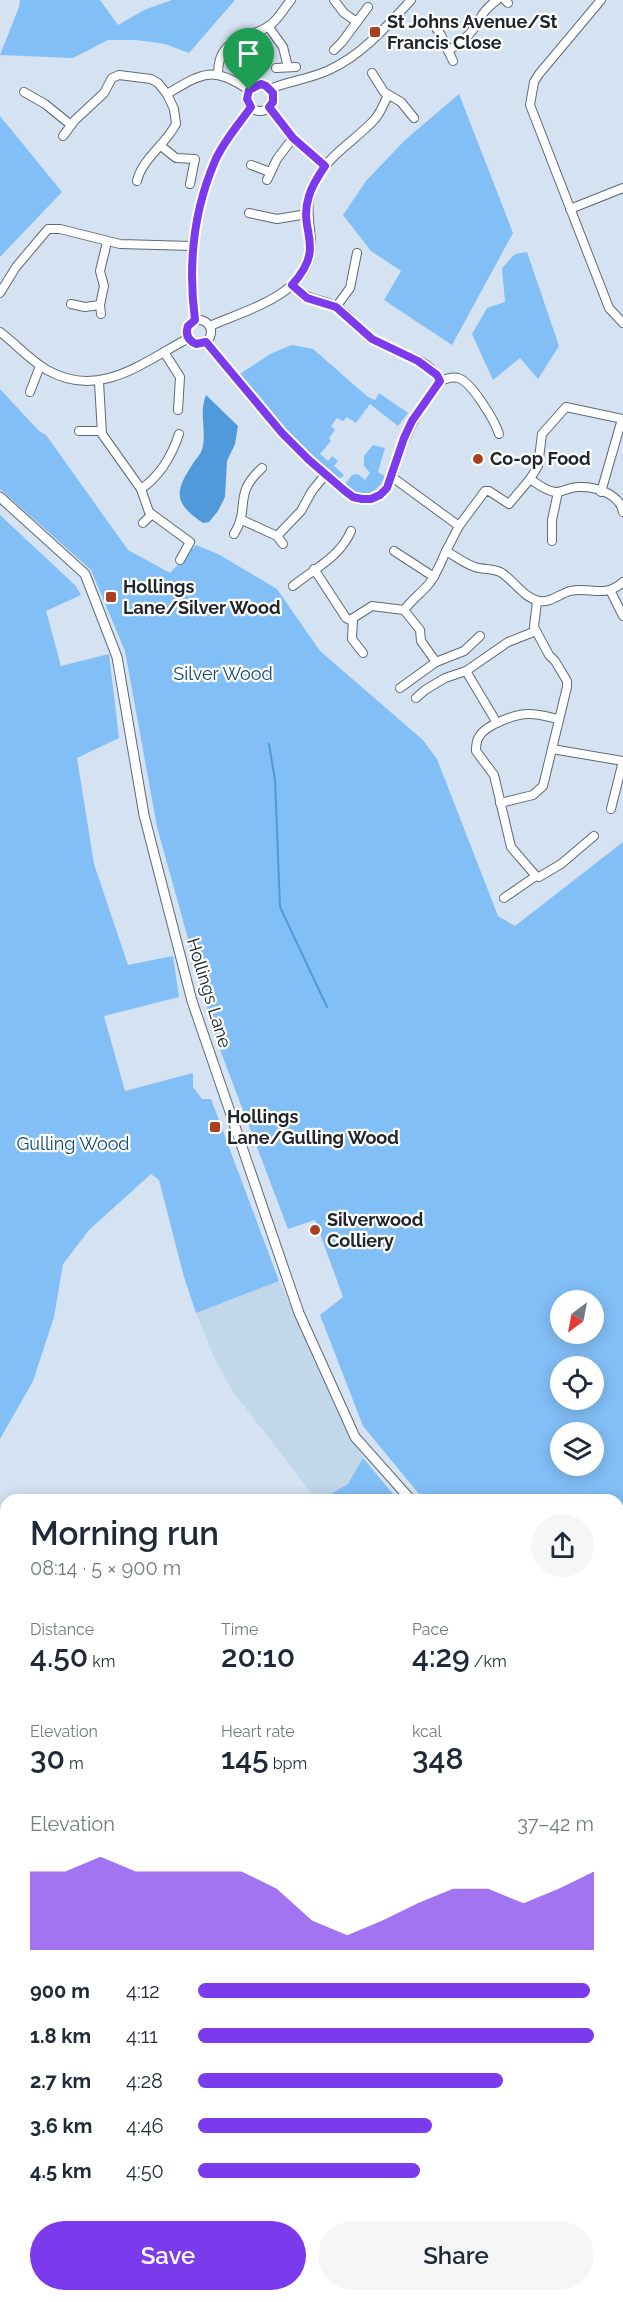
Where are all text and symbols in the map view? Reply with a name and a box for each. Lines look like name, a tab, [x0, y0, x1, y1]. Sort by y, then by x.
place label: St Johns Avenue/St Francis Close	[387, 11, 557, 53]
marker: St Johns Avenue/St Francis Close	[368, 25, 382, 39]
pin	[223, 28, 274, 90]
icon: arrive	[232, 37, 265, 70]
place label: Co-op Food	[490, 448, 591, 469]
marker: Co-op Food	[471, 452, 485, 466]
place label: Hollings Lane/Silver Wood	[123, 576, 281, 618]
marker: Hollings Lane/Silver Wood	[104, 590, 118, 604]
park label: Silver Wood	[173, 663, 273, 684]
street label: Hollings Lane	[183, 935, 236, 1051]
place label: Hollings Lane/Gulling Wood	[227, 1106, 399, 1148]
marker: Hollings Lane/Gulling Wood	[208, 1120, 222, 1134]
park label: Gulling Wood	[16, 1133, 130, 1154]
place label: Silverwood Colliery	[327, 1209, 423, 1251]
marker: Silverwood Colliery	[308, 1223, 322, 1237]
north arrow	[550, 1290, 604, 1344]
map controls	[550, 1290, 604, 1476]
button: locate	[550, 1356, 604, 1410]
button: layers	[550, 1422, 604, 1476]
text: Morning run	[30, 1514, 219, 1553]
button: share	[531, 1514, 594, 1577]
text: 08:14 · 5 × 900 m	[30, 1556, 181, 1580]
text: Distance	[30, 1620, 94, 1639]
text: Time	[221, 1620, 258, 1639]
text: Pace	[412, 1620, 449, 1639]
text: 4.50	[30, 1639, 88, 1674]
text: 20:10	[221, 1639, 295, 1674]
text: 4:29	[412, 1639, 470, 1674]
text: km	[88, 1652, 116, 1671]
text: /km	[470, 1652, 507, 1671]
text: Elevation	[30, 1722, 98, 1741]
text: Heart rate	[221, 1722, 295, 1741]
text: kcal	[412, 1722, 442, 1741]
text: 30	[30, 1741, 65, 1776]
text: 145	[221, 1741, 269, 1776]
text: 348	[412, 1741, 463, 1776]
text: m	[65, 1754, 84, 1773]
text: bpm	[269, 1754, 307, 1773]
text: Elevation	[30, 1812, 115, 1836]
text: 37–42 m	[517, 1812, 594, 1836]
text: 900 m	[30, 1979, 90, 2003]
text: 4:12	[126, 1979, 160, 2003]
text: 1.8 km	[30, 2024, 91, 2048]
text: 4:11	[126, 2024, 158, 2048]
text: 2.7 km	[30, 2069, 91, 2093]
text: 4:28	[126, 2069, 163, 2093]
text: 3.6 km	[30, 2114, 92, 2138]
text: 4:46	[126, 2114, 164, 2138]
text: 4.5 km	[30, 2159, 92, 2183]
text: 4:50	[126, 2159, 164, 2183]
button: Save	[30, 2221, 306, 2290]
button: Share	[318, 2221, 594, 2290]

